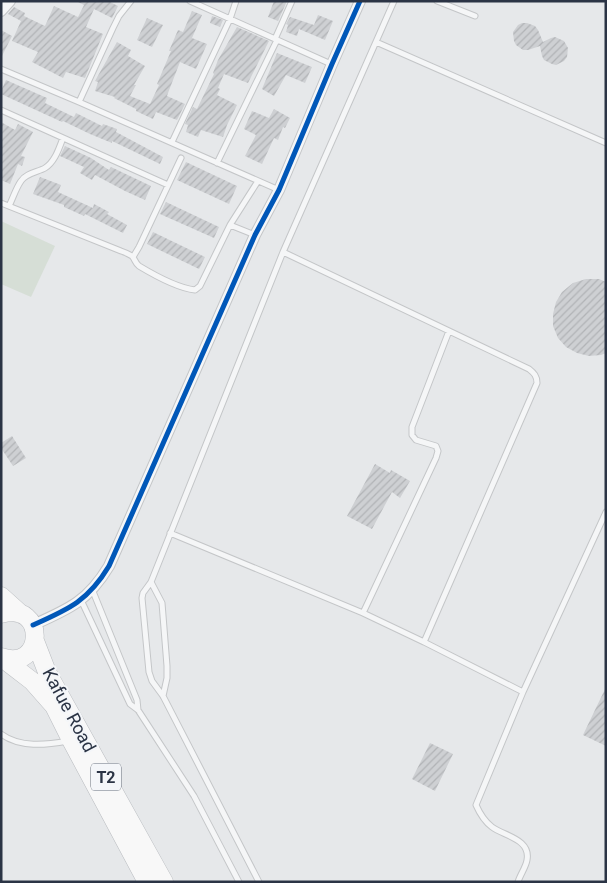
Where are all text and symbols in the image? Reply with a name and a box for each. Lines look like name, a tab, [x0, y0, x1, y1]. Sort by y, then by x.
street label: Kafue Road	[38, 664, 100, 756]
road number: T2	[91, 764, 121, 790]

